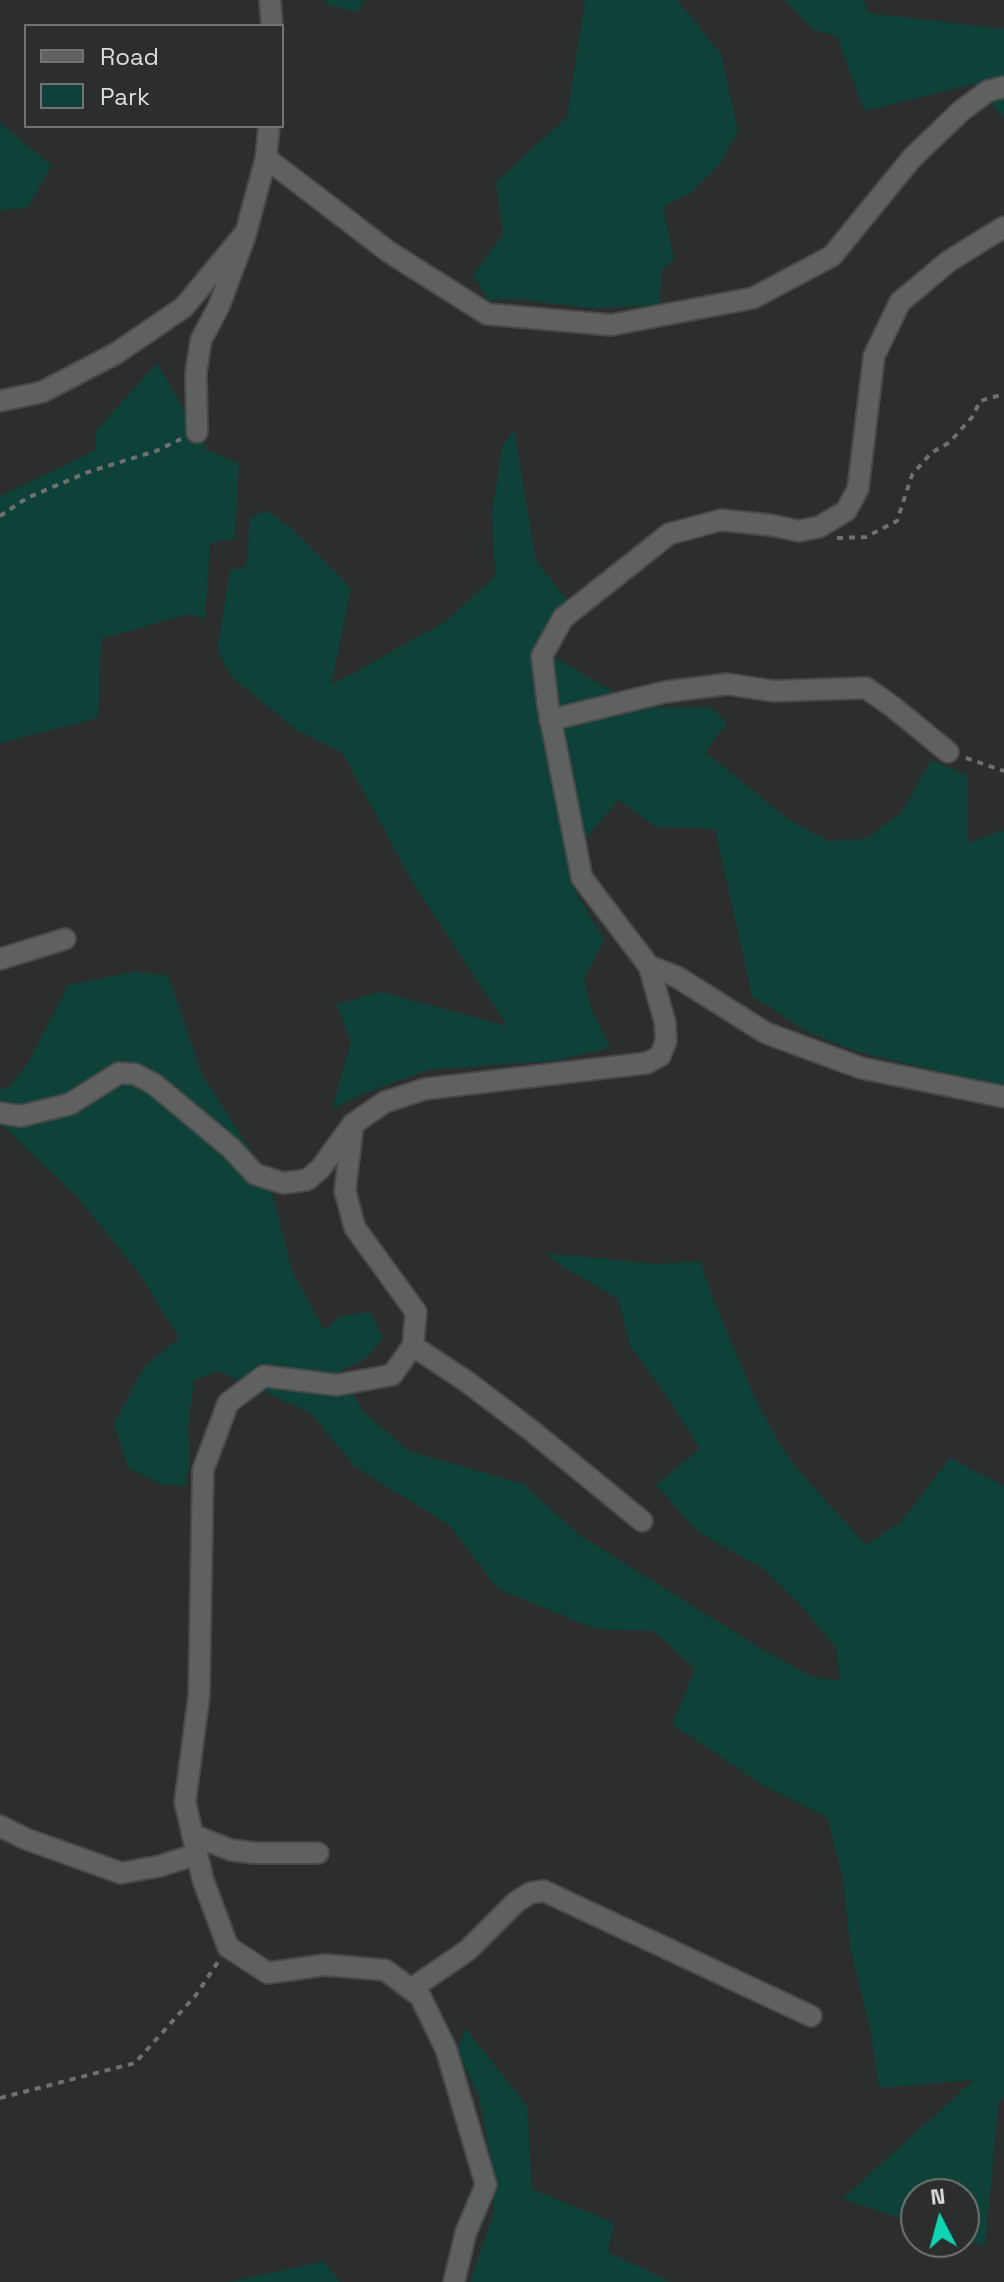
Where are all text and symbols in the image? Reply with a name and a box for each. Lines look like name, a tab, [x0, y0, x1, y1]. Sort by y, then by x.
legend	[24, 24, 284, 128]
text: Road	[100, 41, 159, 72]
text: Park	[100, 81, 150, 112]
north arrow	[900, 2178, 980, 2258]
text: N	[929, 2181, 946, 2211]

